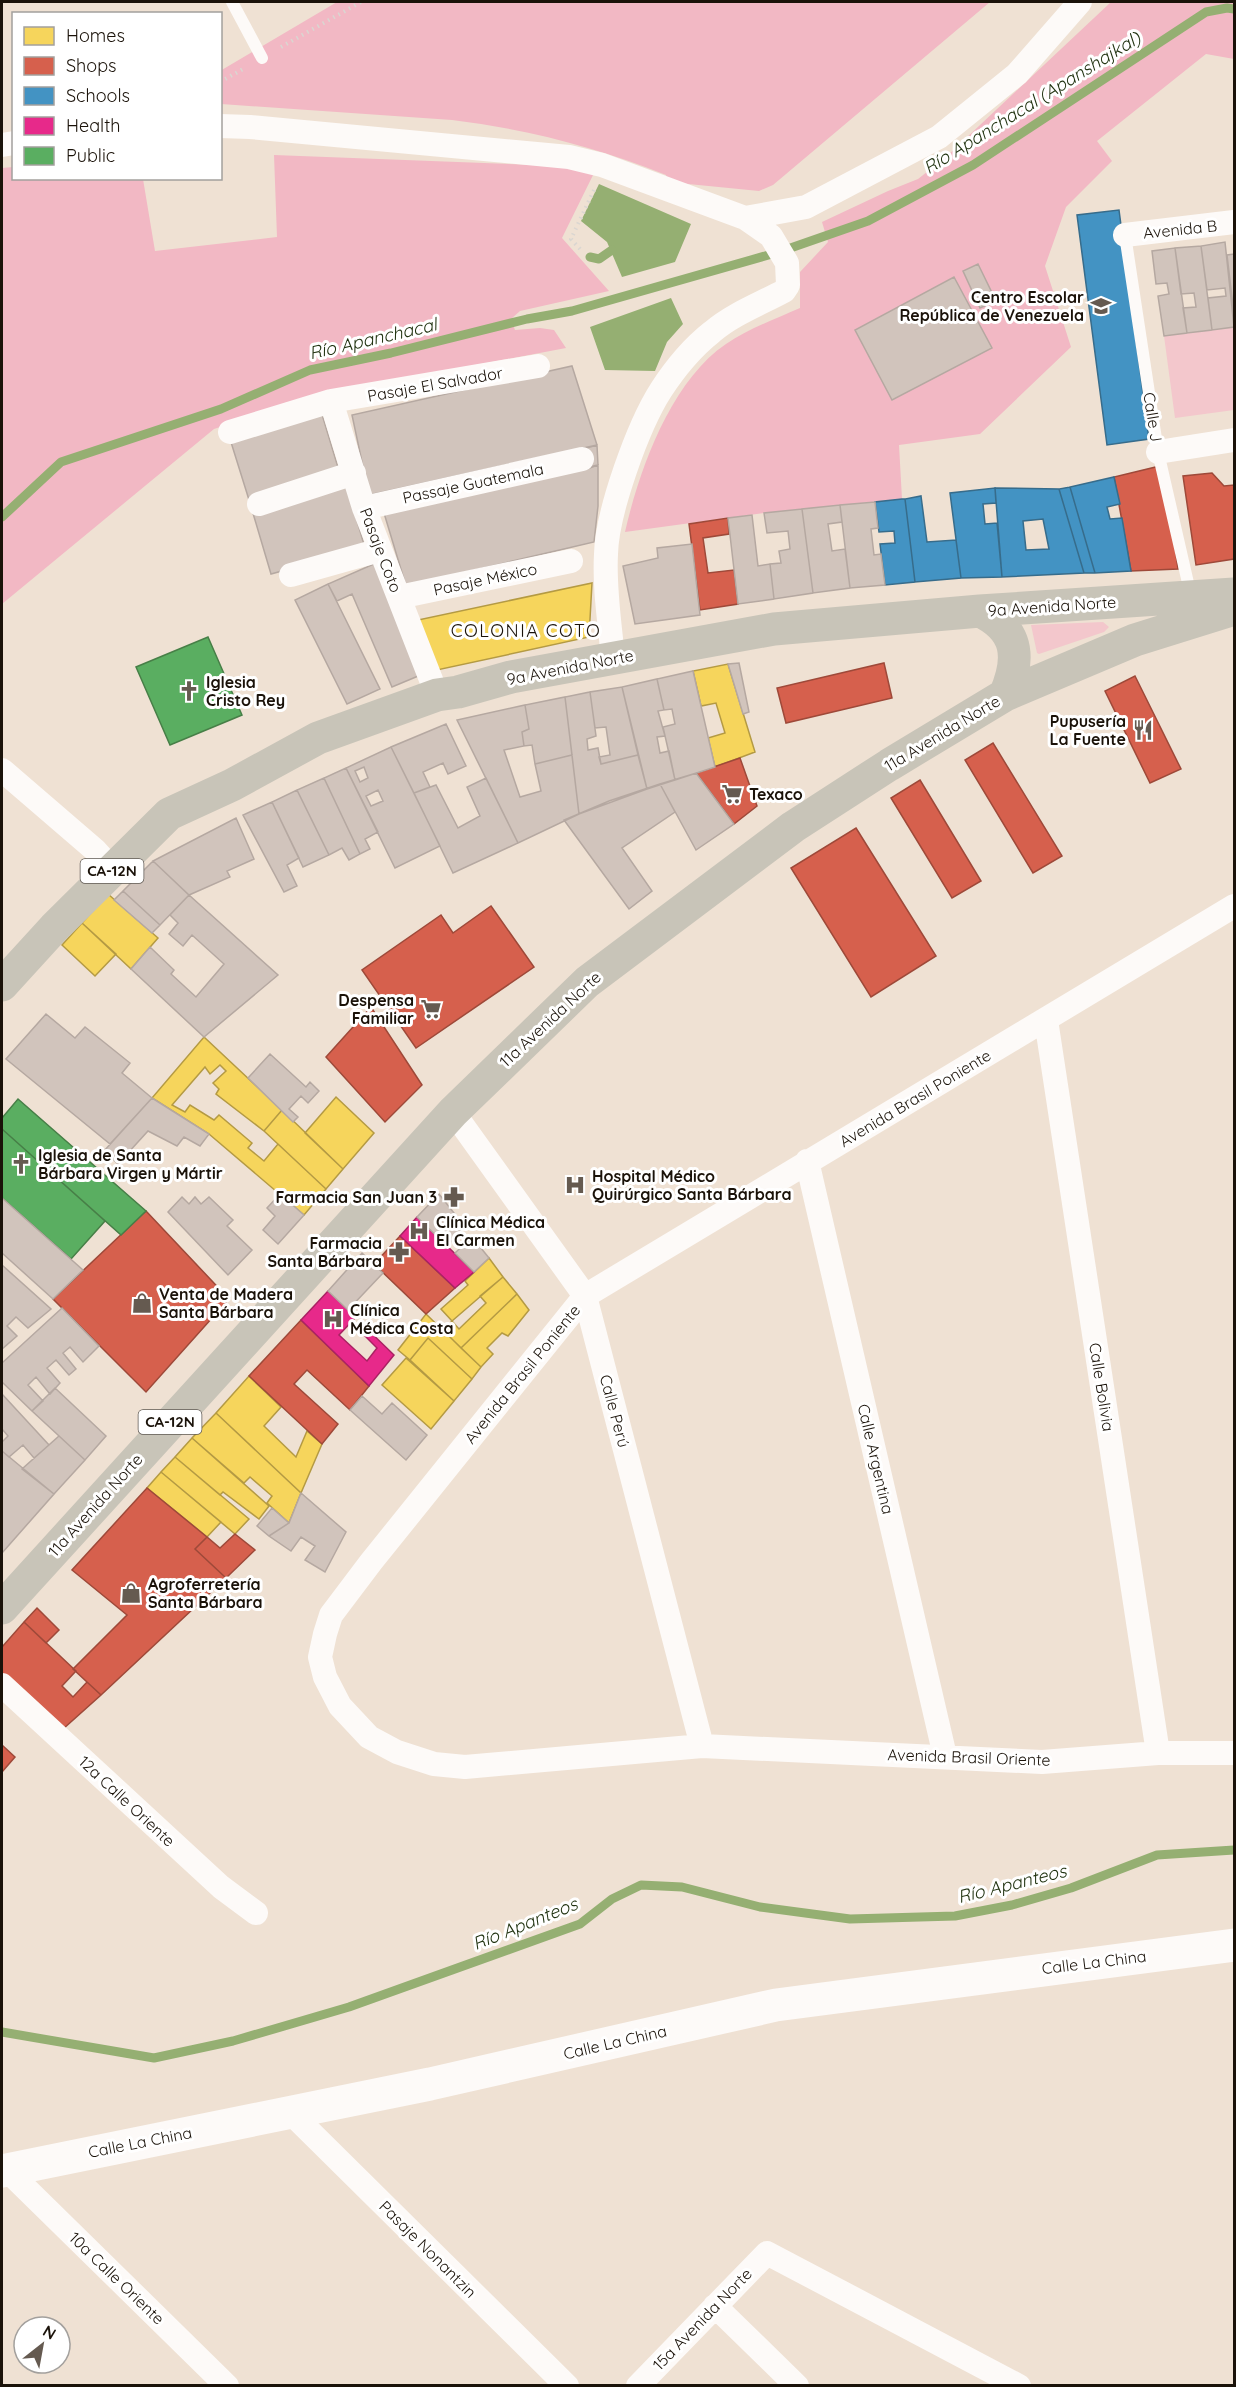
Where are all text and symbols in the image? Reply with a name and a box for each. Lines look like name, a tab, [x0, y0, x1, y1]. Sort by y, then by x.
legend	[12, 12, 222, 180]
text: Homes	[66, 24, 125, 47]
water label: Río Apanchacal (Apanshajkal)	[919, 25, 1146, 179]
text: Shops	[66, 54, 117, 77]
text: Schools	[66, 84, 130, 107]
text: Health	[66, 114, 121, 137]
text: Public	[66, 144, 115, 167]
street label: Avenida B	[1142, 215, 1218, 243]
place label: Centro Escolar República de Venezuela	[899, 287, 1084, 325]
school or university icon: Centro Escolar República de Venezuela	[1089, 294, 1113, 318]
water label: Río Apanchacal	[307, 312, 441, 364]
street label: Pasaje El Salvador	[366, 362, 504, 406]
street label: Calle J	[1139, 391, 1167, 443]
street label: Passaje Guatemala	[401, 458, 545, 508]
street label: Pasaje Coto	[356, 505, 406, 595]
street label: Pasaje México	[431, 558, 539, 600]
street label: 9a Avenida Norte	[987, 592, 1117, 620]
district label: COLONIA COTO	[451, 619, 601, 642]
street label: 9a Avenida Norte	[505, 645, 635, 689]
place label: Iglesia Cristo Rey	[206, 672, 285, 710]
church icon: Iglesia Cristo Rey	[177, 679, 201, 703]
street label: 11a Avenida Norte	[880, 691, 1004, 775]
place label: Pupusería La Fuente	[1049, 711, 1126, 749]
restaurant icon: Pupusería La Fuente	[1131, 718, 1155, 742]
supermarket icon: Texaco	[720, 782, 744, 806]
place label: Texaco	[749, 784, 803, 804]
road number: CA-12N	[80, 859, 144, 883]
street label: 11a Avenida Norte	[495, 967, 605, 1071]
place label: Despensa Familiar	[338, 990, 414, 1028]
supermarket icon: Despensa Familiar	[419, 997, 443, 1021]
street label: Avenida Brasil Poniente	[836, 1045, 994, 1151]
place label: Iglesia de Santa Bárbara Virgen y Mártir	[38, 1145, 223, 1183]
church icon: Iglesia de Santa Bárbara Virgen y Mártir	[9, 1152, 33, 1176]
place label: Hospital Médico Quirúrgico Santa Bárbara	[592, 1166, 792, 1204]
hospital icon: Hospital Médico Quirúrgico Santa Bárbara	[563, 1173, 587, 1197]
pharmacy icon: Farmacia San Juan 3	[442, 1185, 466, 1209]
place label: Farmacia San Juan 3	[275, 1187, 437, 1207]
place label: Clínica Médica El Carmen	[436, 1212, 545, 1250]
hospital icon: Clínica Médica El Carmen	[407, 1219, 431, 1243]
place label: Farmacia Santa Bárbara	[267, 1233, 382, 1271]
pharmacy icon: Farmacia Santa Bárbara	[387, 1240, 411, 1264]
place label: Venta de Madera Santa Bárbara	[159, 1284, 293, 1322]
shop icon: Venta de Madera Santa Bárbara	[130, 1291, 154, 1315]
place label: Clínica Médica Costa	[350, 1300, 454, 1338]
street label: Avenida Brasil Poniente	[460, 1300, 584, 1448]
hospital icon: Clínica Médica Costa	[321, 1307, 345, 1331]
street label: Calle Bolivia	[1085, 1341, 1119, 1433]
street label: Calle Perú	[596, 1372, 634, 1450]
street label: Calle Argentina	[854, 1402, 898, 1516]
road number: CA-12N	[138, 1410, 201, 1434]
street label: 11a Avenida Norte	[44, 1449, 146, 1561]
place label: Agroferretería Santa Bárbara	[148, 1574, 263, 1612]
shop icon: Agroferretería Santa Bárbara	[119, 1581, 143, 1605]
street label: Avenida Brasil Oriente	[887, 1744, 1051, 1770]
street label: 12a Calle Oriente	[75, 1751, 179, 1851]
water label: Río Apanteos	[955, 1859, 1070, 1908]
water label: Río Apanteos	[469, 1891, 582, 1955]
street label: Calle La China	[1041, 1946, 1147, 1978]
street label: Calle La China	[561, 2020, 669, 2064]
street label: Calle La China	[86, 2122, 194, 2162]
street label: Pasaje Nonantzin	[375, 2196, 481, 2302]
street label: 10a Calle Oriente	[65, 2227, 169, 2329]
street label: 15a Avenida Norte	[648, 2264, 756, 2374]
north arrow	[12, 2315, 72, 2375]
text: N	[40, 2321, 60, 2344]

